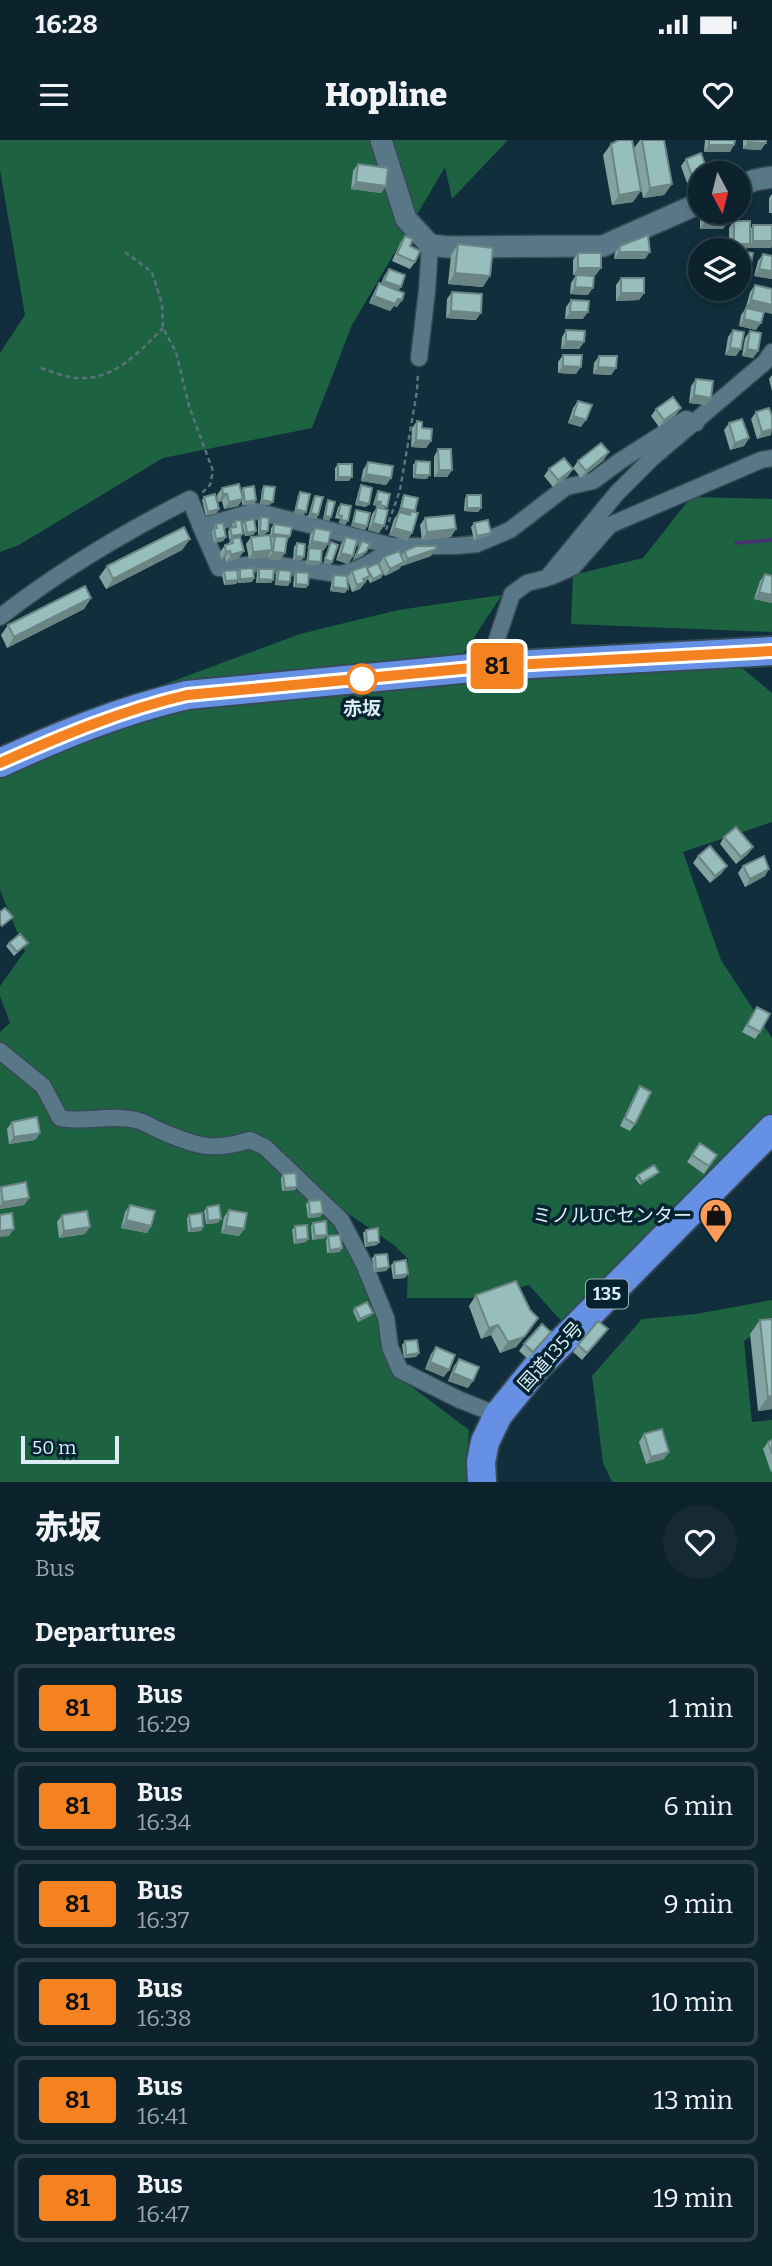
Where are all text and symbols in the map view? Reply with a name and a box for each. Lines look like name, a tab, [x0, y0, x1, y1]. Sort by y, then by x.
text: 16:28	[35, 9, 98, 40]
icon: menu	[35, 76, 73, 114]
text: Hopline	[325, 76, 447, 114]
icon: heart	[699, 76, 737, 114]
north arrow	[688, 161, 751, 224]
map controls	[688, 161, 751, 301]
button: layers	[688, 238, 751, 301]
line badge: 81	[466, 643, 528, 689]
text: 81	[485, 652, 509, 680]
marker: 赤坂	[347, 664, 377, 694]
place label: 赤坂	[343, 697, 381, 720]
shop icon: ミノルUCセンター	[697, 1196, 735, 1245]
place label: ミノルUCセンター	[532, 1204, 692, 1227]
road number: 135	[586, 1280, 628, 1308]
street label: 国道135号	[513, 1317, 588, 1396]
scale bar	[21, 1433, 119, 1465]
text: 50 m	[32, 1436, 76, 1459]
button: heart	[663, 1505, 737, 1579]
text: 赤坂	[35, 1508, 101, 1548]
text: Bus	[35, 1554, 75, 1582]
text: Departures	[35, 1617, 176, 1648]
text: Bus	[137, 1679, 183, 1710]
text: 1 min	[668, 1693, 733, 1724]
text: 81	[65, 1694, 90, 1722]
text: 16:29	[137, 1710, 191, 1738]
text: Bus	[137, 1777, 183, 1808]
text: 6 min	[664, 1791, 733, 1822]
text: 81	[65, 1792, 90, 1820]
text: 16:34	[137, 1808, 191, 1836]
text: Bus	[137, 1875, 183, 1906]
text: 9 min	[664, 1889, 733, 1920]
text: 81	[65, 1890, 90, 1918]
text: 16:37	[137, 1906, 189, 1934]
text: Bus	[137, 1973, 183, 2004]
text: 10 min	[652, 1987, 733, 2018]
text: 81	[65, 1988, 90, 2016]
text: 16:38	[137, 2004, 192, 2032]
text: Bus	[137, 2071, 183, 2102]
text: 13 min	[653, 2085, 733, 2116]
text: 81	[65, 2086, 90, 2114]
text: 16:41	[137, 2102, 187, 2130]
text: Bus	[137, 2169, 183, 2200]
text: 19 min	[653, 2183, 733, 2214]
text: 81	[65, 2184, 90, 2212]
text: 16:47	[137, 2200, 189, 2228]

